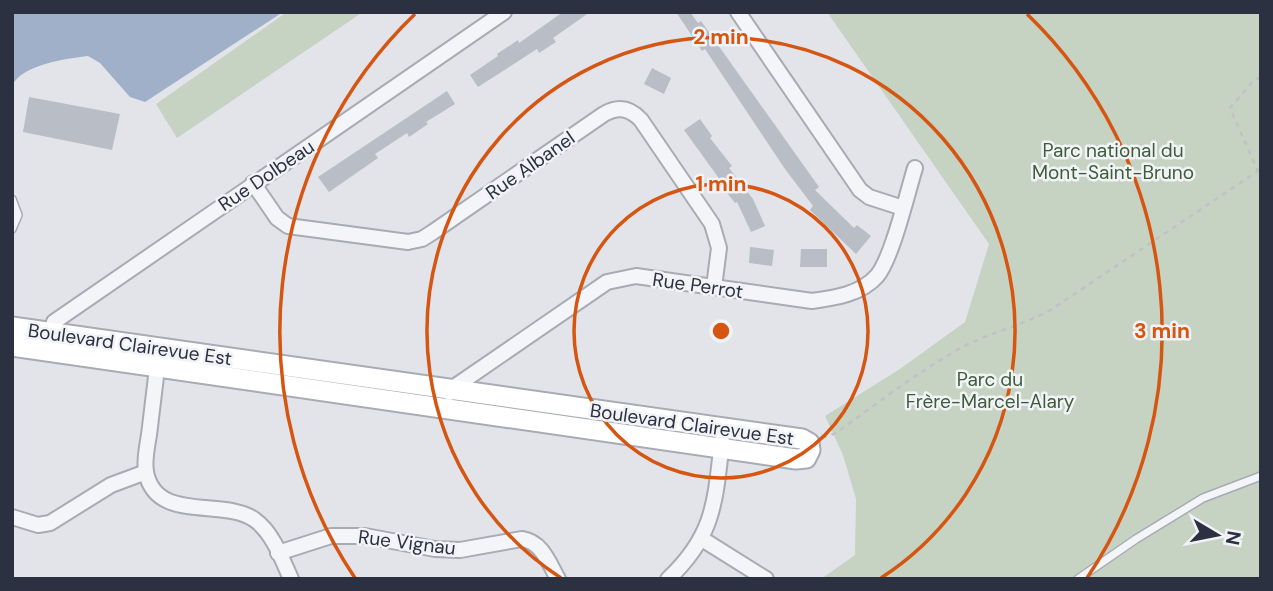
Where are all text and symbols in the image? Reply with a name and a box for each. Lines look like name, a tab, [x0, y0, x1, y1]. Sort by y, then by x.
text: 2 min	[693, 23, 749, 51]
street label: Rue Albanel	[481, 126, 580, 205]
street label: Rue Dolbeau	[213, 134, 319, 217]
park label: Parc national du Mont-Saint-Bruno	[1032, 138, 1194, 185]
text: 1 min	[695, 170, 747, 198]
street label: Rue Perrot	[651, 267, 745, 304]
text: 3 min	[1134, 317, 1190, 345]
street label: Boulevard Clairevue Est	[26, 318, 234, 371]
centre of rings	[709, 319, 733, 343]
park label: Parc du Frère-Marcel-Alary	[906, 367, 1075, 414]
street label: Boulevard Clairevue Est	[588, 398, 796, 451]
north arrow	[1182, 500, 1252, 570]
street label: Rue Vignau	[357, 524, 457, 561]
text: N	[1220, 529, 1247, 547]

